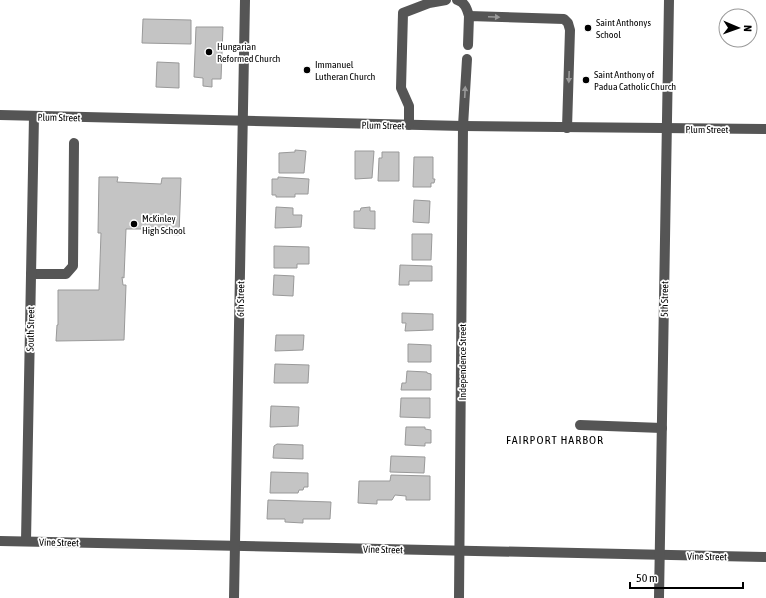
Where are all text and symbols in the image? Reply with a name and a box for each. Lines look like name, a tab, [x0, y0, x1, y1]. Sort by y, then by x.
north arrow	[718, 8, 758, 48]
one-way arrow	[488, 14, 501, 20]
place label: Saint Anthonys School	[596, 17, 651, 40]
marker: Saint Anthonys School	[583, 23, 593, 33]
text: N	[742, 25, 754, 32]
place label: Hungarian Reformed Church	[217, 41, 281, 64]
marker: Hungarian Reformed Church	[204, 47, 214, 57]
place label: Immanuel Lutheran Church	[315, 59, 375, 82]
marker: Immanuel Lutheran Church	[302, 65, 312, 75]
place label: Saint Anthony of Padua Catholic Church	[594, 69, 676, 92]
one-way arrow	[566, 71, 572, 84]
marker: Saint Anthony of Padua Catholic Church	[581, 75, 591, 85]
one-way arrow	[462, 86, 469, 99]
street label: Plum Street	[37, 112, 81, 123]
street label: Plum Street	[361, 120, 405, 131]
street label: Plum Street	[686, 124, 729, 135]
place label: McKinley High School	[142, 213, 186, 236]
marker: McKinley High School	[129, 219, 139, 229]
street label: 6th Street	[235, 281, 246, 317]
street label: 5th Street	[659, 281, 670, 317]
street label: South Street	[25, 306, 36, 351]
street label: Independence Street	[457, 324, 468, 400]
district label: FAIRPORT HARBOR	[506, 433, 604, 447]
street label: Vine Street	[39, 537, 79, 548]
street label: Vine Street	[363, 544, 403, 555]
street label: Vine Street	[687, 551, 727, 562]
scale bar	[630, 564, 743, 590]
text: 50 m	[636, 571, 658, 585]

